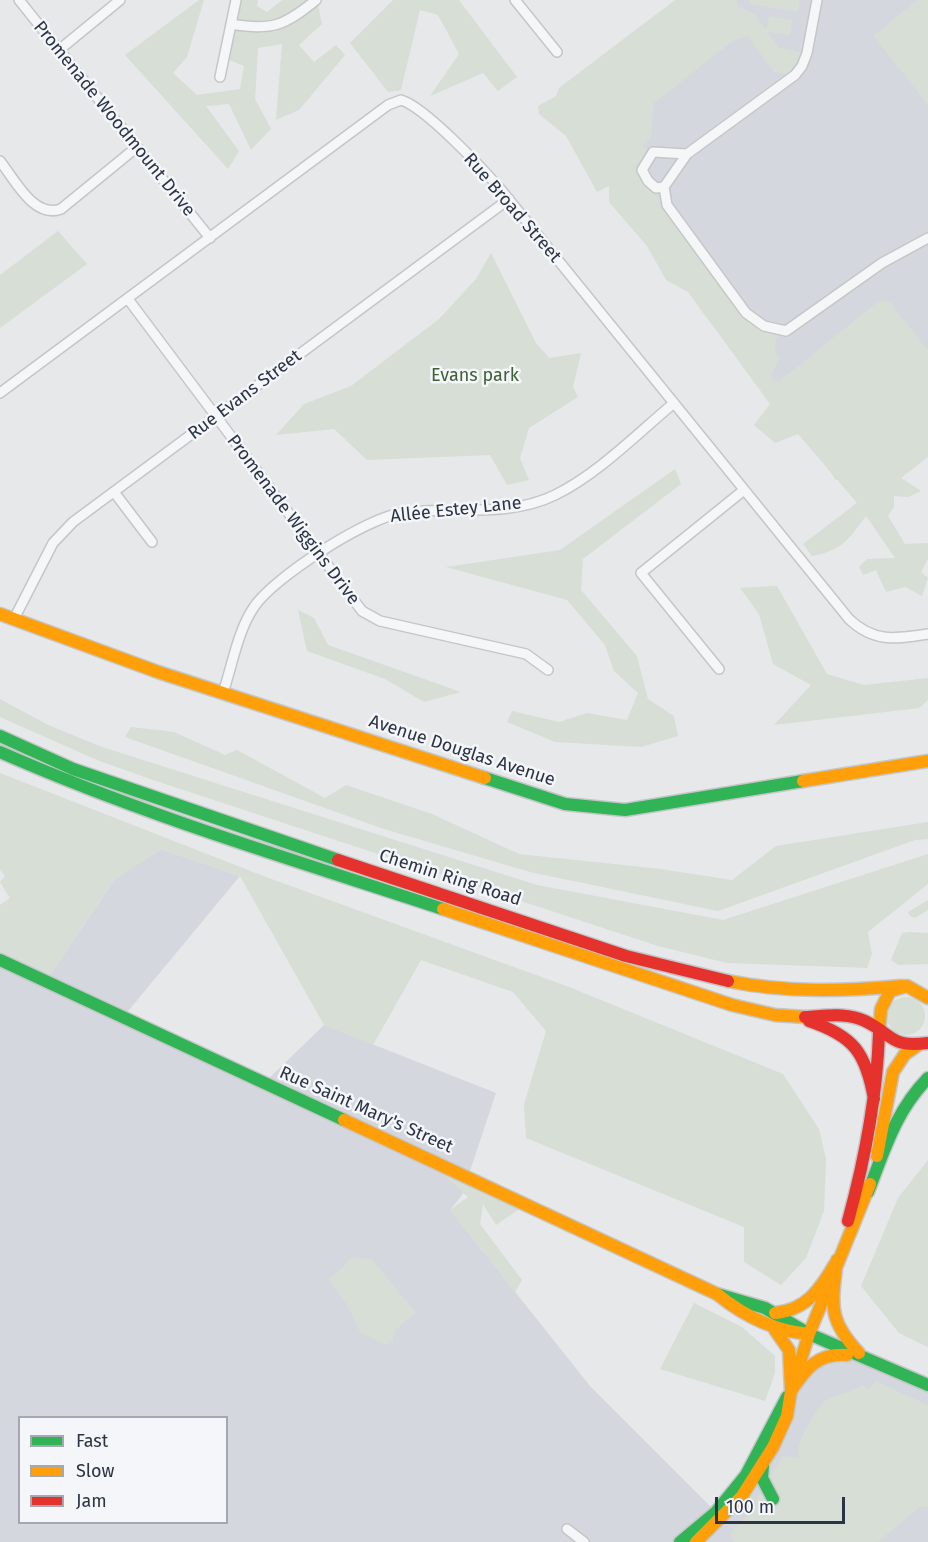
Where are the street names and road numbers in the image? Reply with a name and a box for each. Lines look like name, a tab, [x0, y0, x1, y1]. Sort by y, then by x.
street label: Promenade Woodmount Drive	[29, 17, 199, 221]
street label: Rue Broad Street	[459, 149, 565, 267]
street label: Rue Evans Street	[184, 345, 306, 445]
street label: Promenade Wiggins Drive	[222, 431, 364, 609]
street label: Allée Estey Lane	[389, 492, 523, 528]
street label: Avenue Douglas Avenue	[366, 711, 558, 791]
street label: Chemin Ring Road	[376, 845, 524, 911]
street label: Rue Saint Mary's Street	[276, 1062, 456, 1158]

